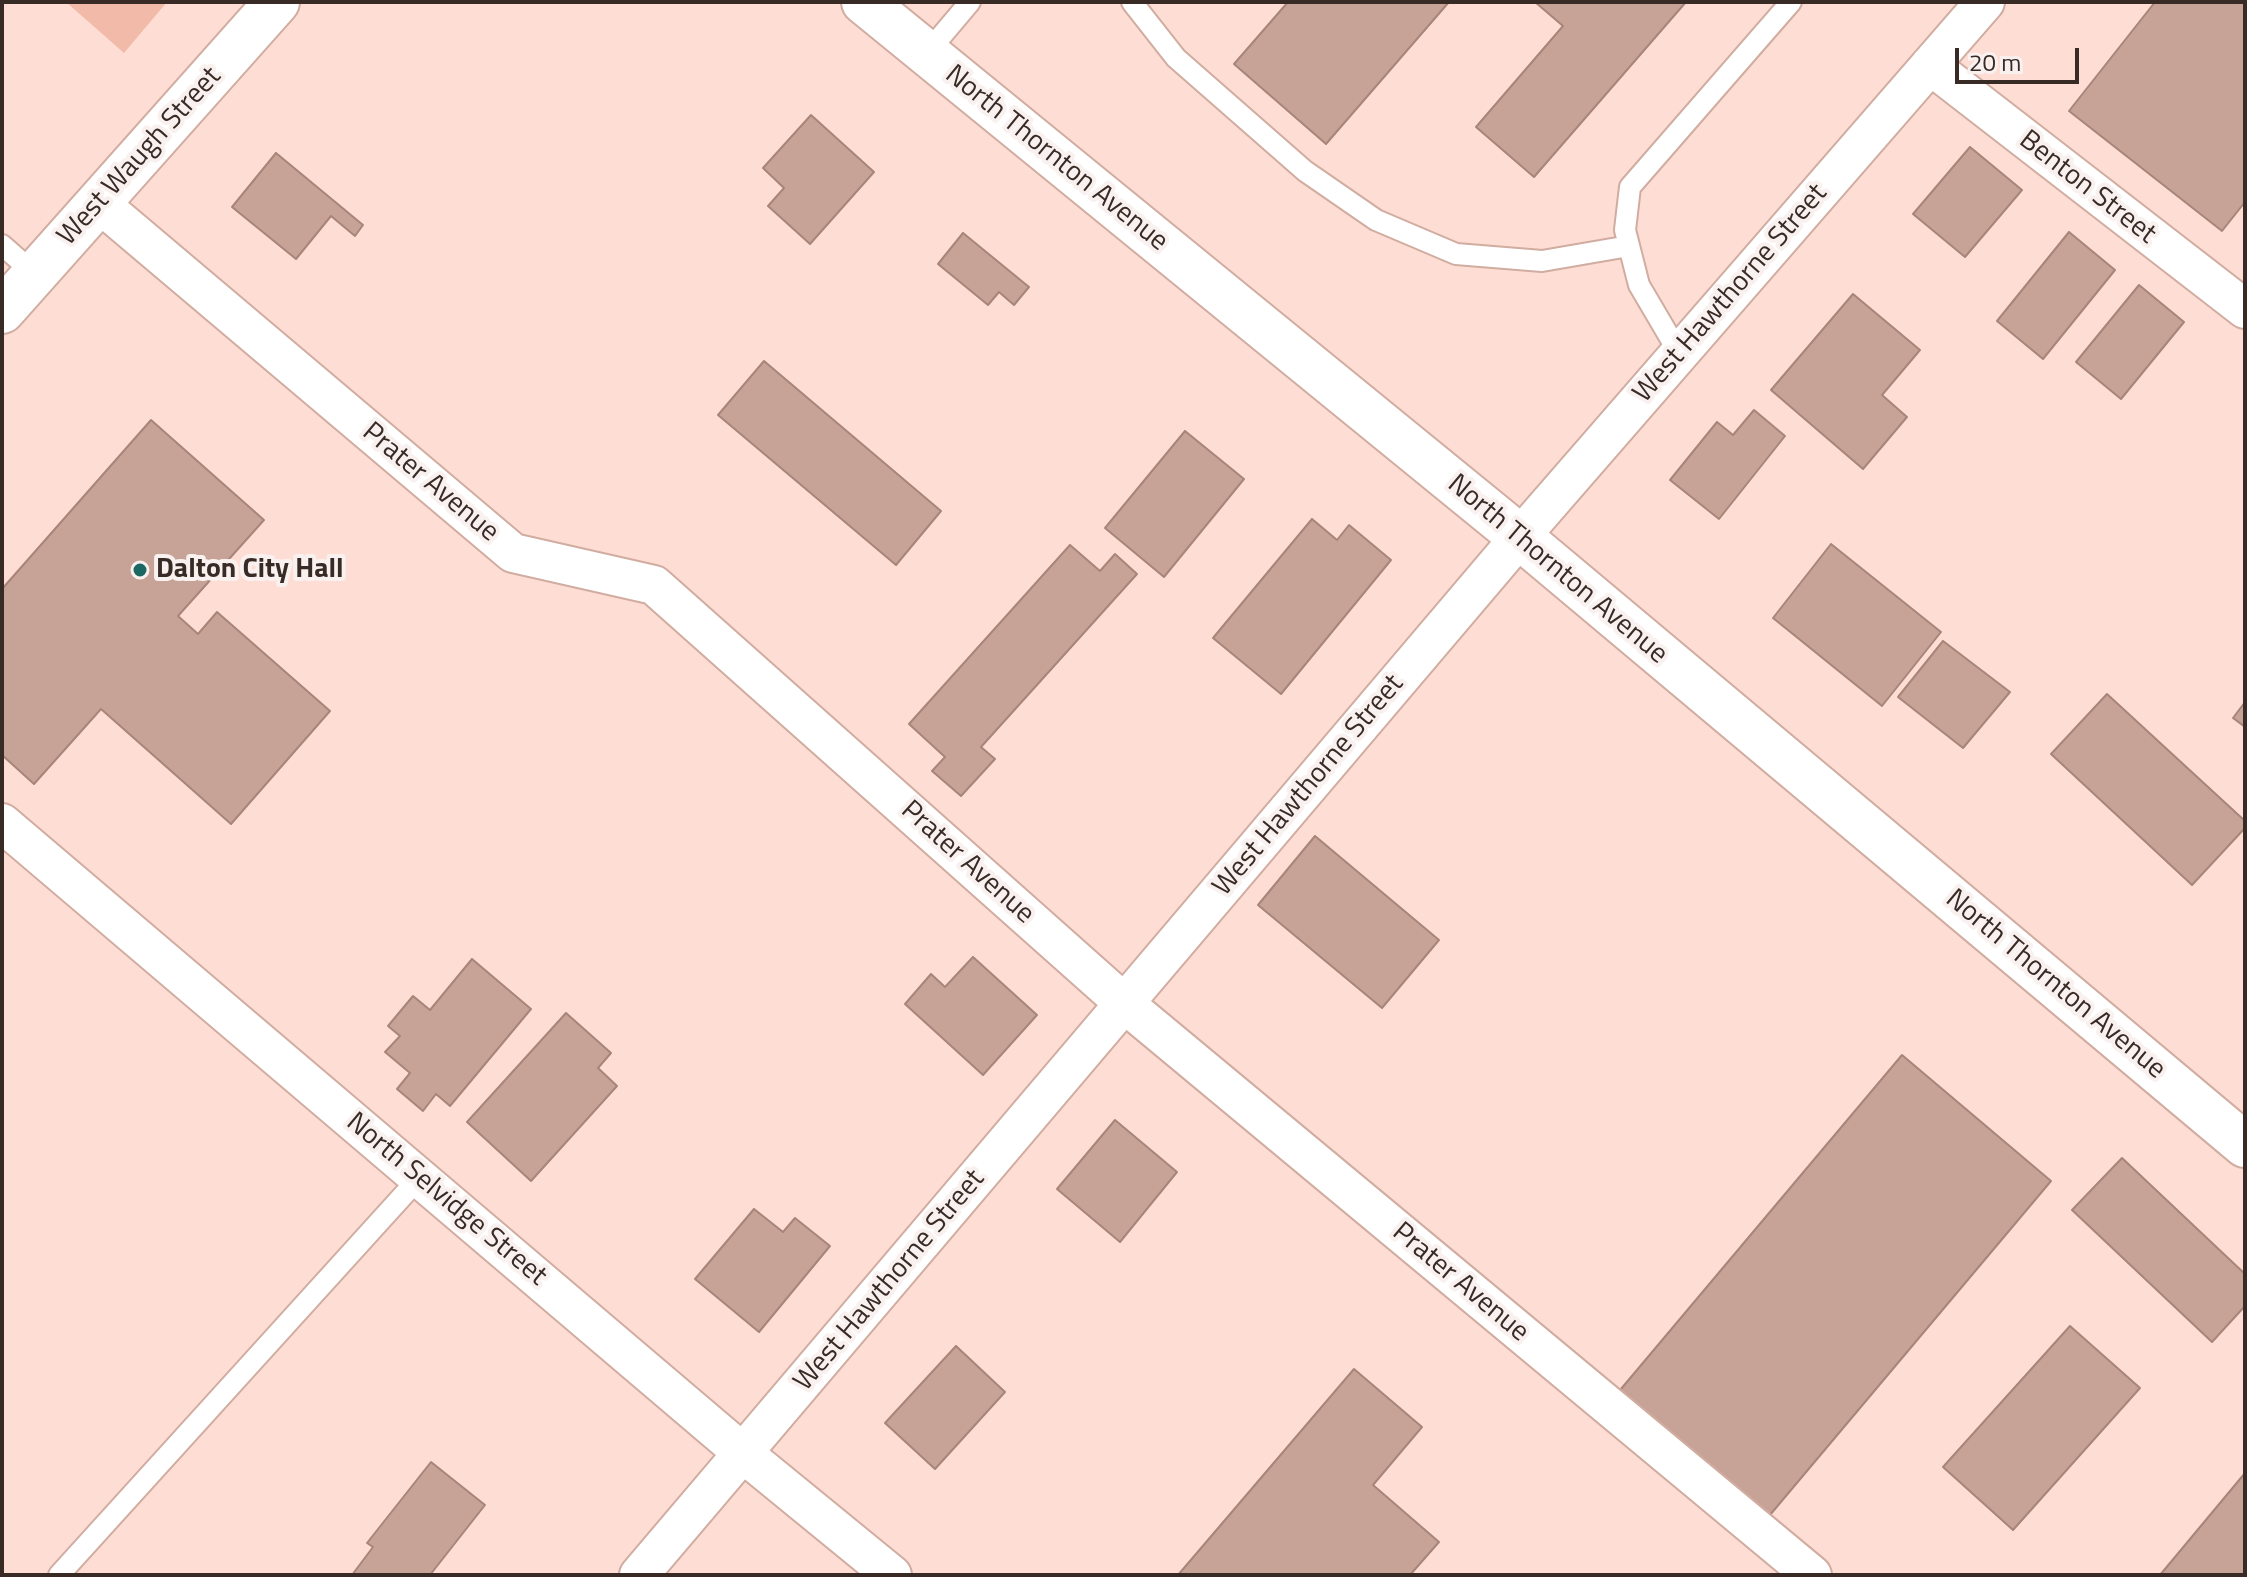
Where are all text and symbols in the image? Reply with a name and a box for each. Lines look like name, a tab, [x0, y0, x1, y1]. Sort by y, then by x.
scale bar	[1959, 32, 2083, 82]
text: 20 m	[1969, 44, 2021, 80]
street label: North Thornton Avenue	[938, 59, 1174, 259]
street label: West Waugh Street	[51, 61, 229, 253]
street label: Benton Street	[2012, 124, 2162, 252]
street label: West Hawthorne Street	[1627, 178, 1835, 410]
street label: Prater Avenue	[355, 416, 505, 550]
street label: North Thornton Avenue	[1440, 468, 1674, 672]
place label: Dalton City Hall	[156, 553, 344, 587]
marker: Dalton City Hall	[131, 561, 149, 579]
street label: West Hawthorne Street	[1207, 669, 1411, 903]
street label: Prater Avenue	[893, 794, 1041, 932]
street label: North Thornton Avenue	[1938, 883, 2172, 1087]
street label: North Selvidge Street	[339, 1106, 553, 1294]
street label: West Hawthorne Street	[788, 1164, 992, 1398]
street label: Prater Avenue	[1385, 1216, 1535, 1350]

